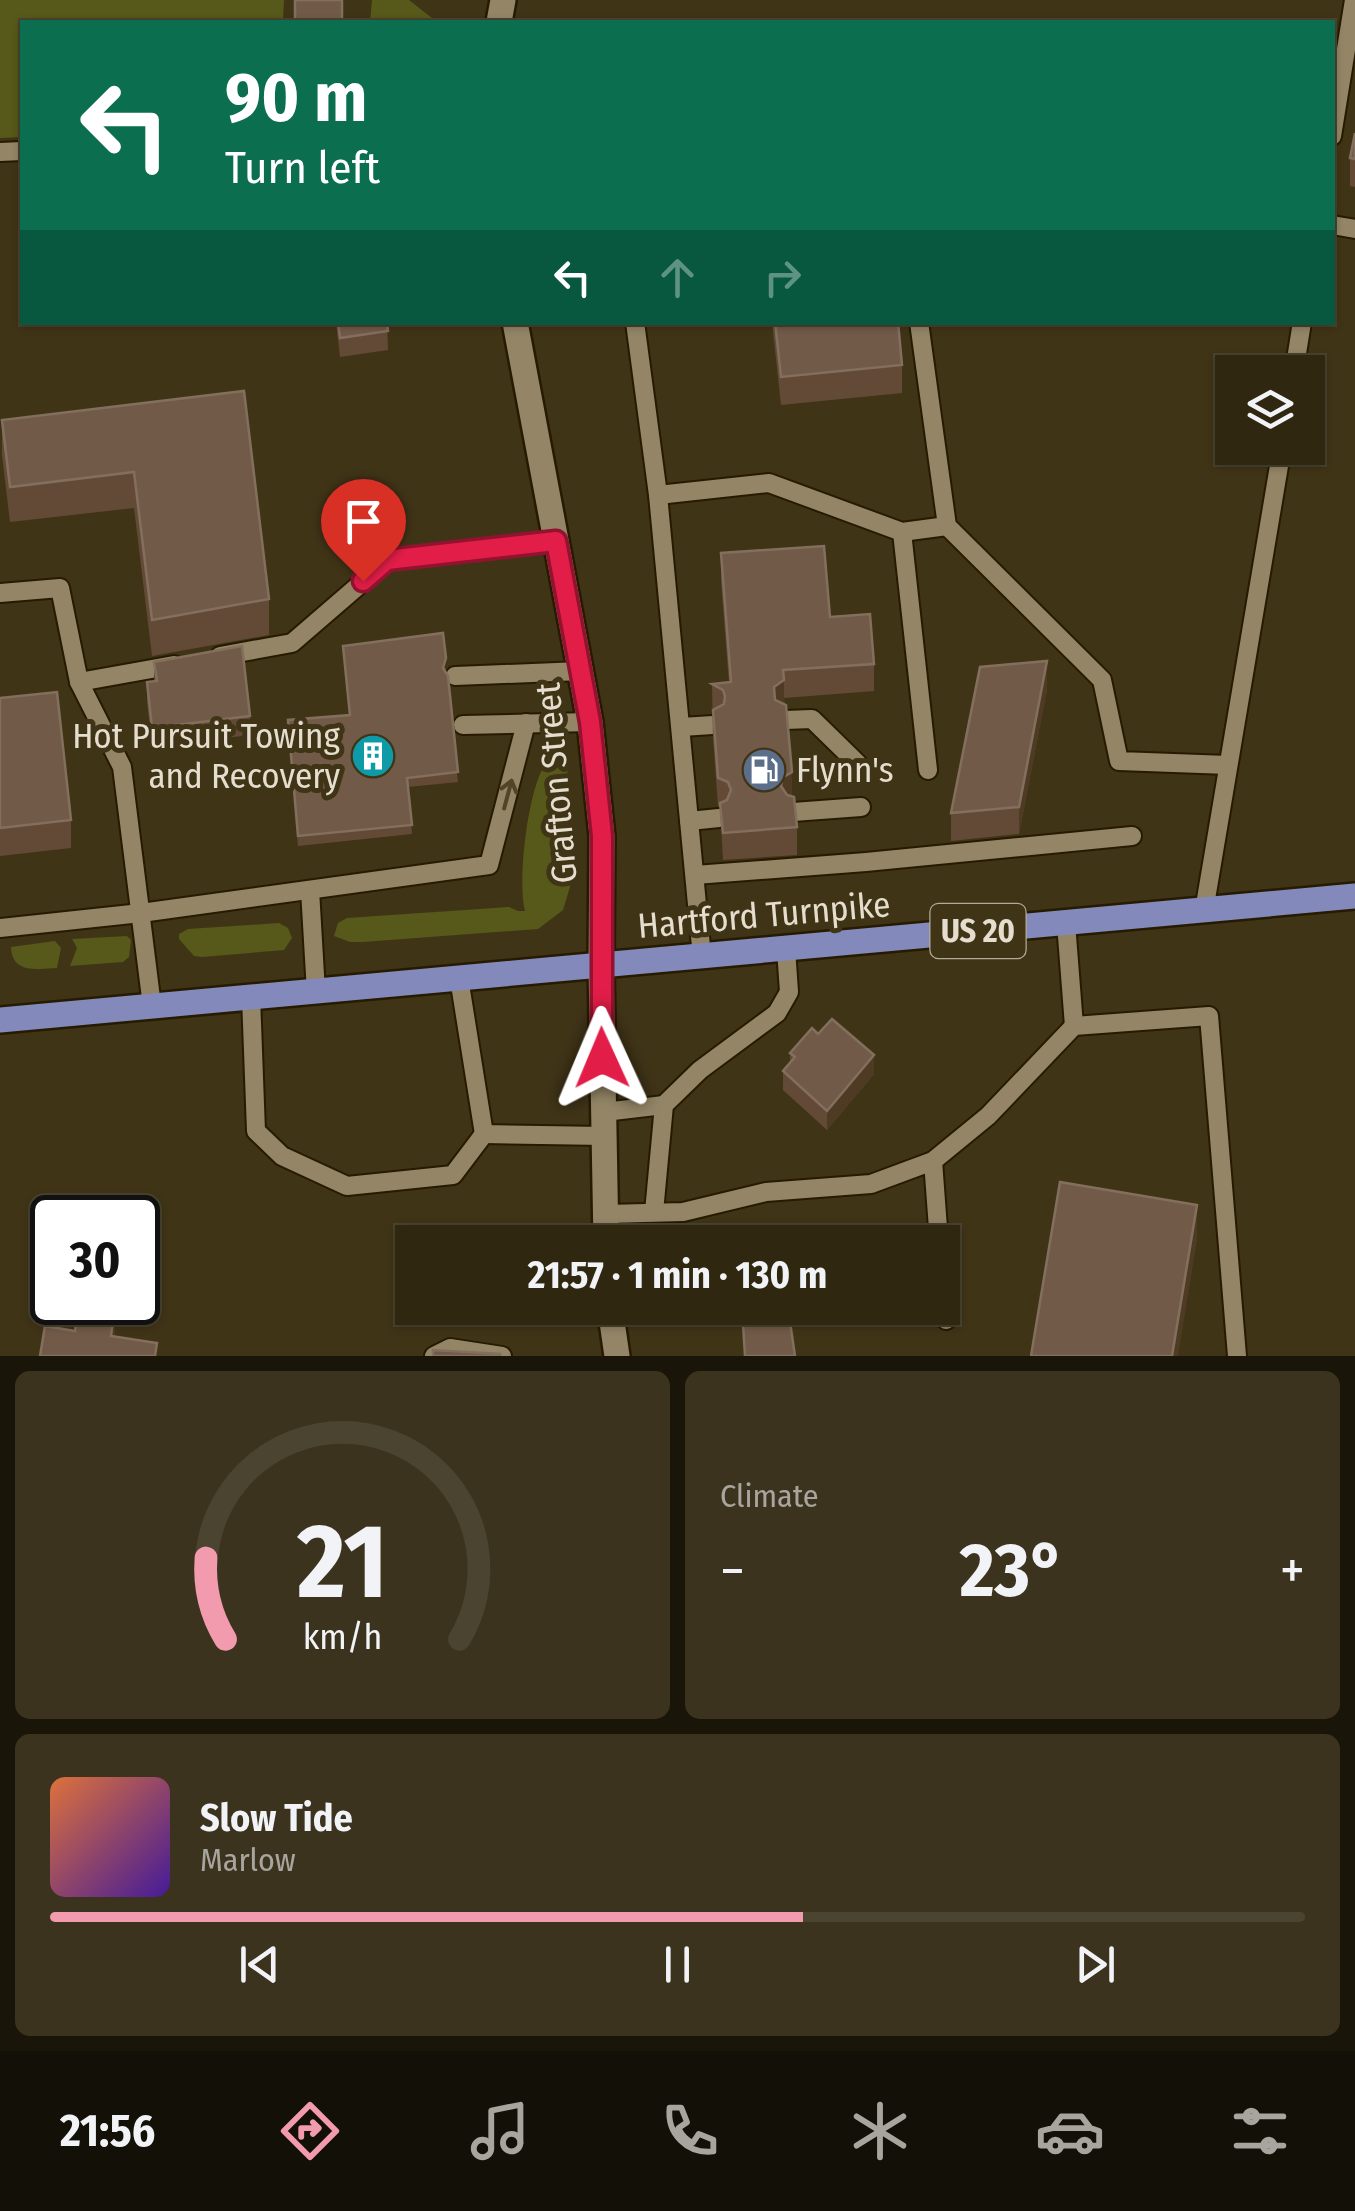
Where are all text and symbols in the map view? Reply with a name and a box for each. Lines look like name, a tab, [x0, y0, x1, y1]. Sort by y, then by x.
text: 90 m	[225, 56, 367, 140]
icon: left	[60, 60, 190, 190]
text: Turn left	[225, 141, 380, 195]
icon: left	[545, 250, 600, 305]
icon: ahead	[650, 250, 705, 305]
icon: right	[755, 250, 810, 305]
map controls	[1215, 355, 1325, 465]
button: layers	[1215, 355, 1325, 465]
pin	[321, 479, 406, 582]
icon: arrive	[336, 494, 391, 549]
street label: Grafton Street	[526, 680, 586, 885]
place label: Hot Pursuit Towing and Recovery	[72, 715, 341, 797]
building icon: Hot Pursuit Towing and Recovery	[350, 733, 396, 779]
fuel station icon: Flynn's	[741, 747, 787, 793]
place label: Flynn's	[796, 749, 894, 791]
one-way arrow	[499, 779, 518, 810]
street label: Hartford Turnpike	[636, 883, 892, 947]
road number: US 20	[930, 904, 1026, 958]
position arrow	[550, 1006, 654, 1110]
speed limit sign: 30	[30, 1195, 160, 1325]
text: 21:57 · 1 min · 130 m	[528, 1252, 827, 1298]
text: Climate	[720, 1477, 819, 1515]
text: 21	[296, 1500, 388, 1625]
text: 23°	[960, 1526, 1065, 1616]
text: −	[720, 1538, 745, 1604]
text: +	[1280, 1538, 1305, 1604]
text: km/h	[303, 1616, 382, 1658]
text: Slow Tide	[200, 1795, 353, 1841]
text: Marlow	[200, 1841, 296, 1879]
icon: previous	[232, 1937, 287, 1992]
icon: pause	[650, 1937, 705, 1992]
icon: next	[1068, 1937, 1123, 1992]
icon: directions	[275, 2096, 345, 2166]
icon: music	[465, 2096, 535, 2166]
icon: phone	[655, 2096, 725, 2166]
icon: climate	[845, 2096, 915, 2166]
icon: car	[1035, 2096, 1105, 2166]
icon: filters	[1225, 2096, 1295, 2166]
text: 21:56	[60, 2104, 155, 2158]

